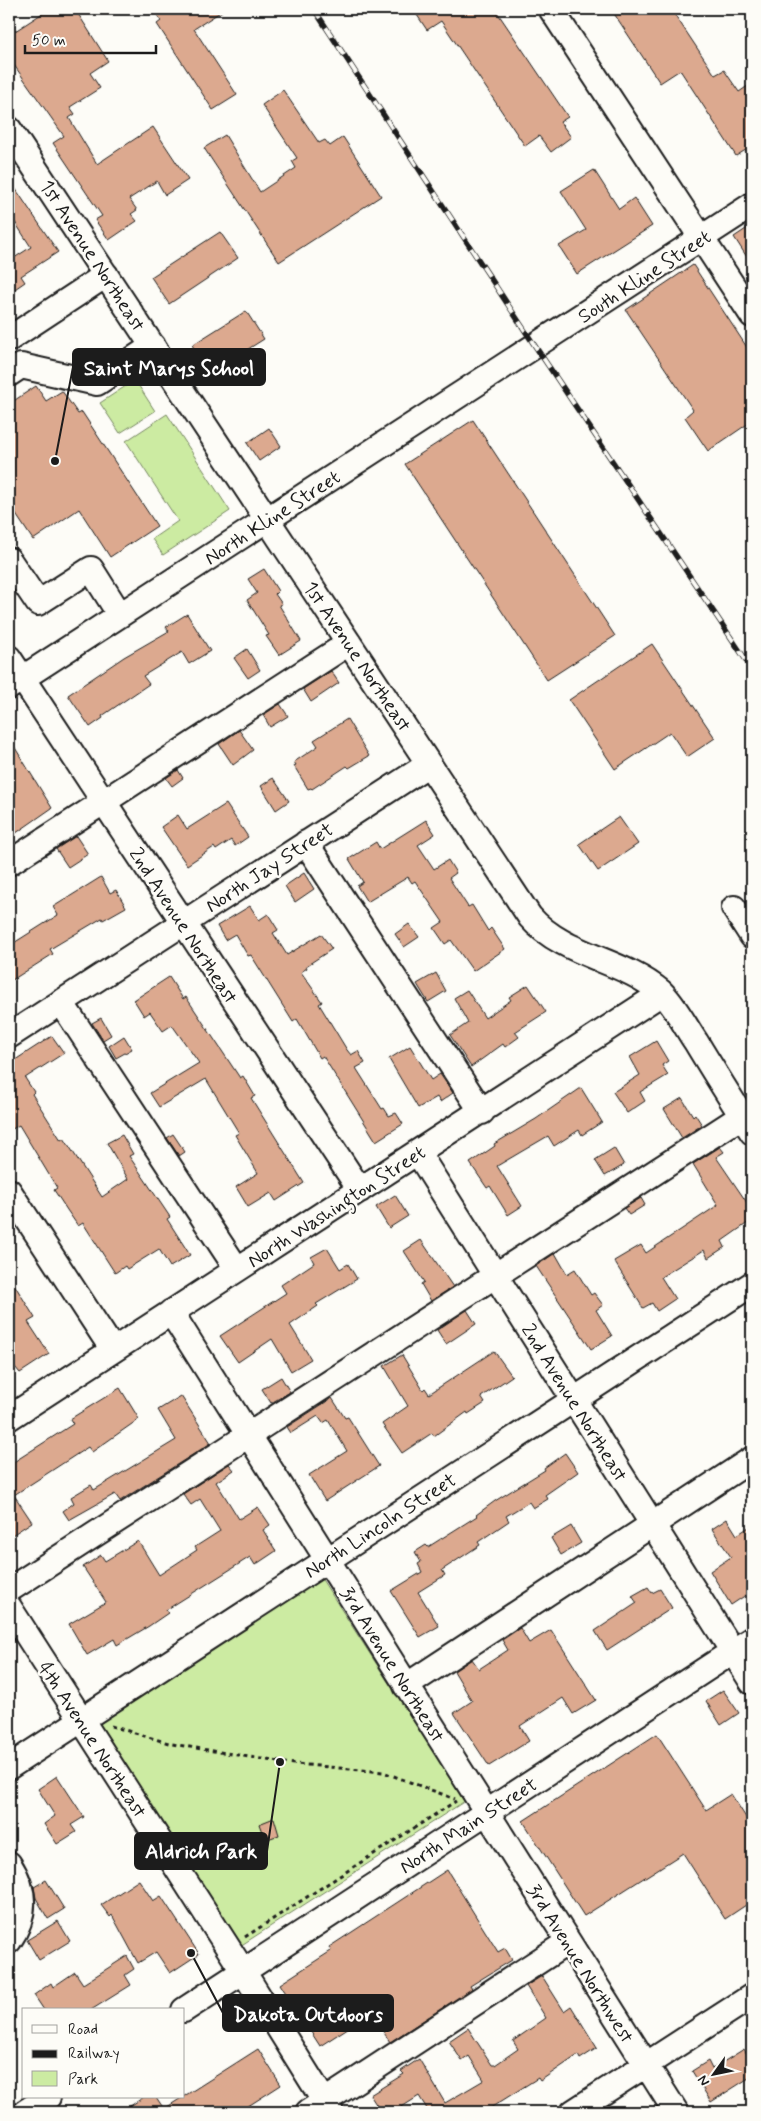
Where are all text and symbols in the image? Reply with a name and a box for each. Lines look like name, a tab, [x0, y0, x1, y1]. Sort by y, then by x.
scale bar	[25, 22, 156, 54]
text: 50 m	[32, 31, 66, 51]
street label: 1st Avenue Northeast	[33, 175, 151, 337]
street label: South Kline Street	[573, 224, 717, 330]
callout: Saint Marys School	[73, 349, 265, 385]
text: Saint Marys School	[84, 355, 254, 383]
street label: North Kline Street	[200, 464, 346, 572]
street label: 1st Avenue Northeast	[296, 576, 417, 737]
street label: North Jay Street	[201, 817, 339, 920]
street label: 2nd Avenue Northeast	[122, 842, 244, 1009]
street label: North Washington Street	[243, 1140, 432, 1277]
street label: 2nd Avenue Northeast	[514, 1319, 633, 1487]
street label: North Lincoln Street	[300, 1467, 462, 1585]
street label: 3rd Avenue Northeast	[333, 1582, 451, 1748]
street label: 4th Avenue Northeast	[31, 1656, 153, 1823]
street label: North Main Street	[395, 1772, 543, 1881]
callout: Aldrich Park	[135, 1833, 267, 1869]
text: Aldrich Park	[145, 1838, 258, 1866]
street label: 3rd Avenue Northwest	[520, 1879, 640, 2049]
callout: Dakota Outdoors	[223, 1995, 393, 2031]
text: Dakota Outdoors	[233, 2001, 384, 2029]
legend	[22, 2008, 185, 2098]
text: Road	[68, 2020, 98, 2040]
text: Railway	[68, 2044, 120, 2064]
north arrow	[688, 2048, 738, 2098]
text: Park	[68, 2070, 98, 2090]
text: N	[694, 2072, 714, 2089]

